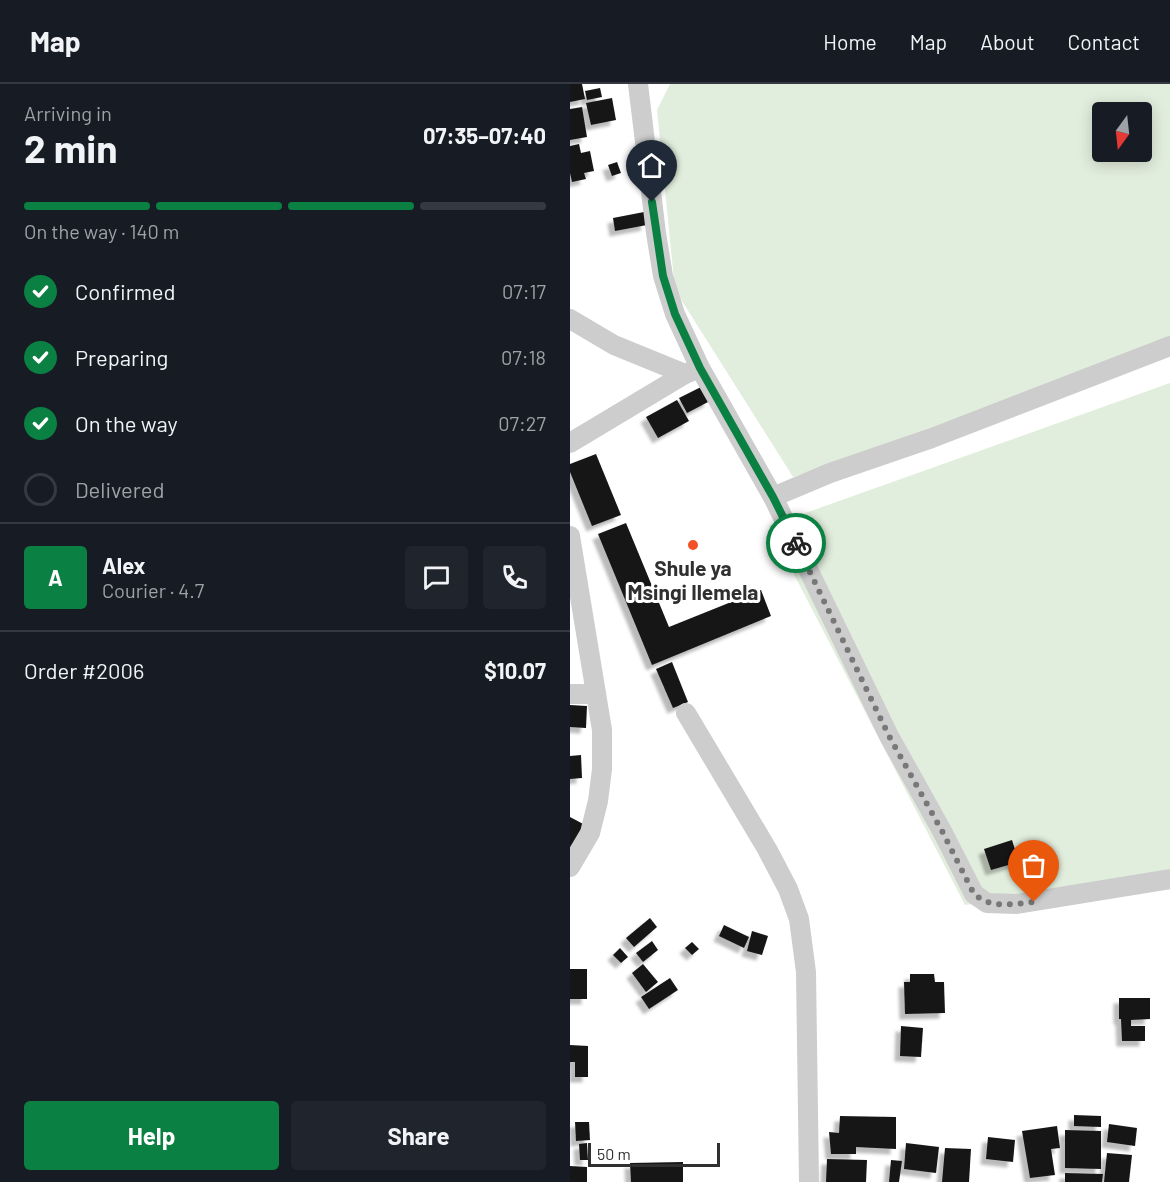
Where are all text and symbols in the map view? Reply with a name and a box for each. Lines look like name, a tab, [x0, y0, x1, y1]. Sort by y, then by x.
text: Map	[30, 24, 81, 58]
text: Home	[823, 29, 877, 54]
text: Map	[910, 29, 947, 54]
text: About	[980, 29, 1035, 54]
text: Contact	[1068, 29, 1140, 54]
text: Arriving in	[24, 101, 112, 125]
north arrow	[1092, 102, 1152, 162]
map controls	[1092, 102, 1152, 162]
text: 07:35–07:40	[423, 122, 546, 148]
text: 2 min	[24, 124, 117, 171]
pin	[626, 140, 677, 202]
icon: home	[635, 149, 668, 182]
text: On the way · 140 m	[24, 219, 179, 243]
icon: check	[24, 275, 57, 308]
text: Confirmed	[75, 278, 175, 304]
text: 07:17	[502, 279, 546, 303]
icon: check	[24, 341, 57, 374]
text: Preparing	[75, 344, 168, 370]
text: 07:18	[501, 345, 546, 369]
icon: check	[24, 407, 57, 440]
text: On the way	[75, 410, 178, 436]
text: 07:27	[498, 411, 546, 435]
text: Delivered	[75, 476, 164, 502]
courier	[766, 513, 826, 573]
icon: bike	[780, 527, 813, 560]
marker: Shule ya Msingi Ilemela	[686, 538, 700, 552]
button: chat	[405, 546, 468, 609]
button: phone	[483, 546, 546, 609]
text: Alex	[102, 552, 145, 578]
place label: Shule ya Msingi Ilemela	[628, 555, 758, 604]
text: A	[48, 564, 63, 590]
text: Courier · 4.7	[102, 578, 204, 602]
text: Order #2006	[24, 657, 144, 683]
text: $10.07	[484, 657, 546, 683]
pin	[1008, 840, 1059, 902]
icon: bag	[1017, 849, 1050, 882]
button: Help	[24, 1101, 279, 1170]
button: Share	[291, 1101, 546, 1170]
scale bar	[588, 1140, 720, 1168]
text: 50 m	[597, 1144, 631, 1163]

